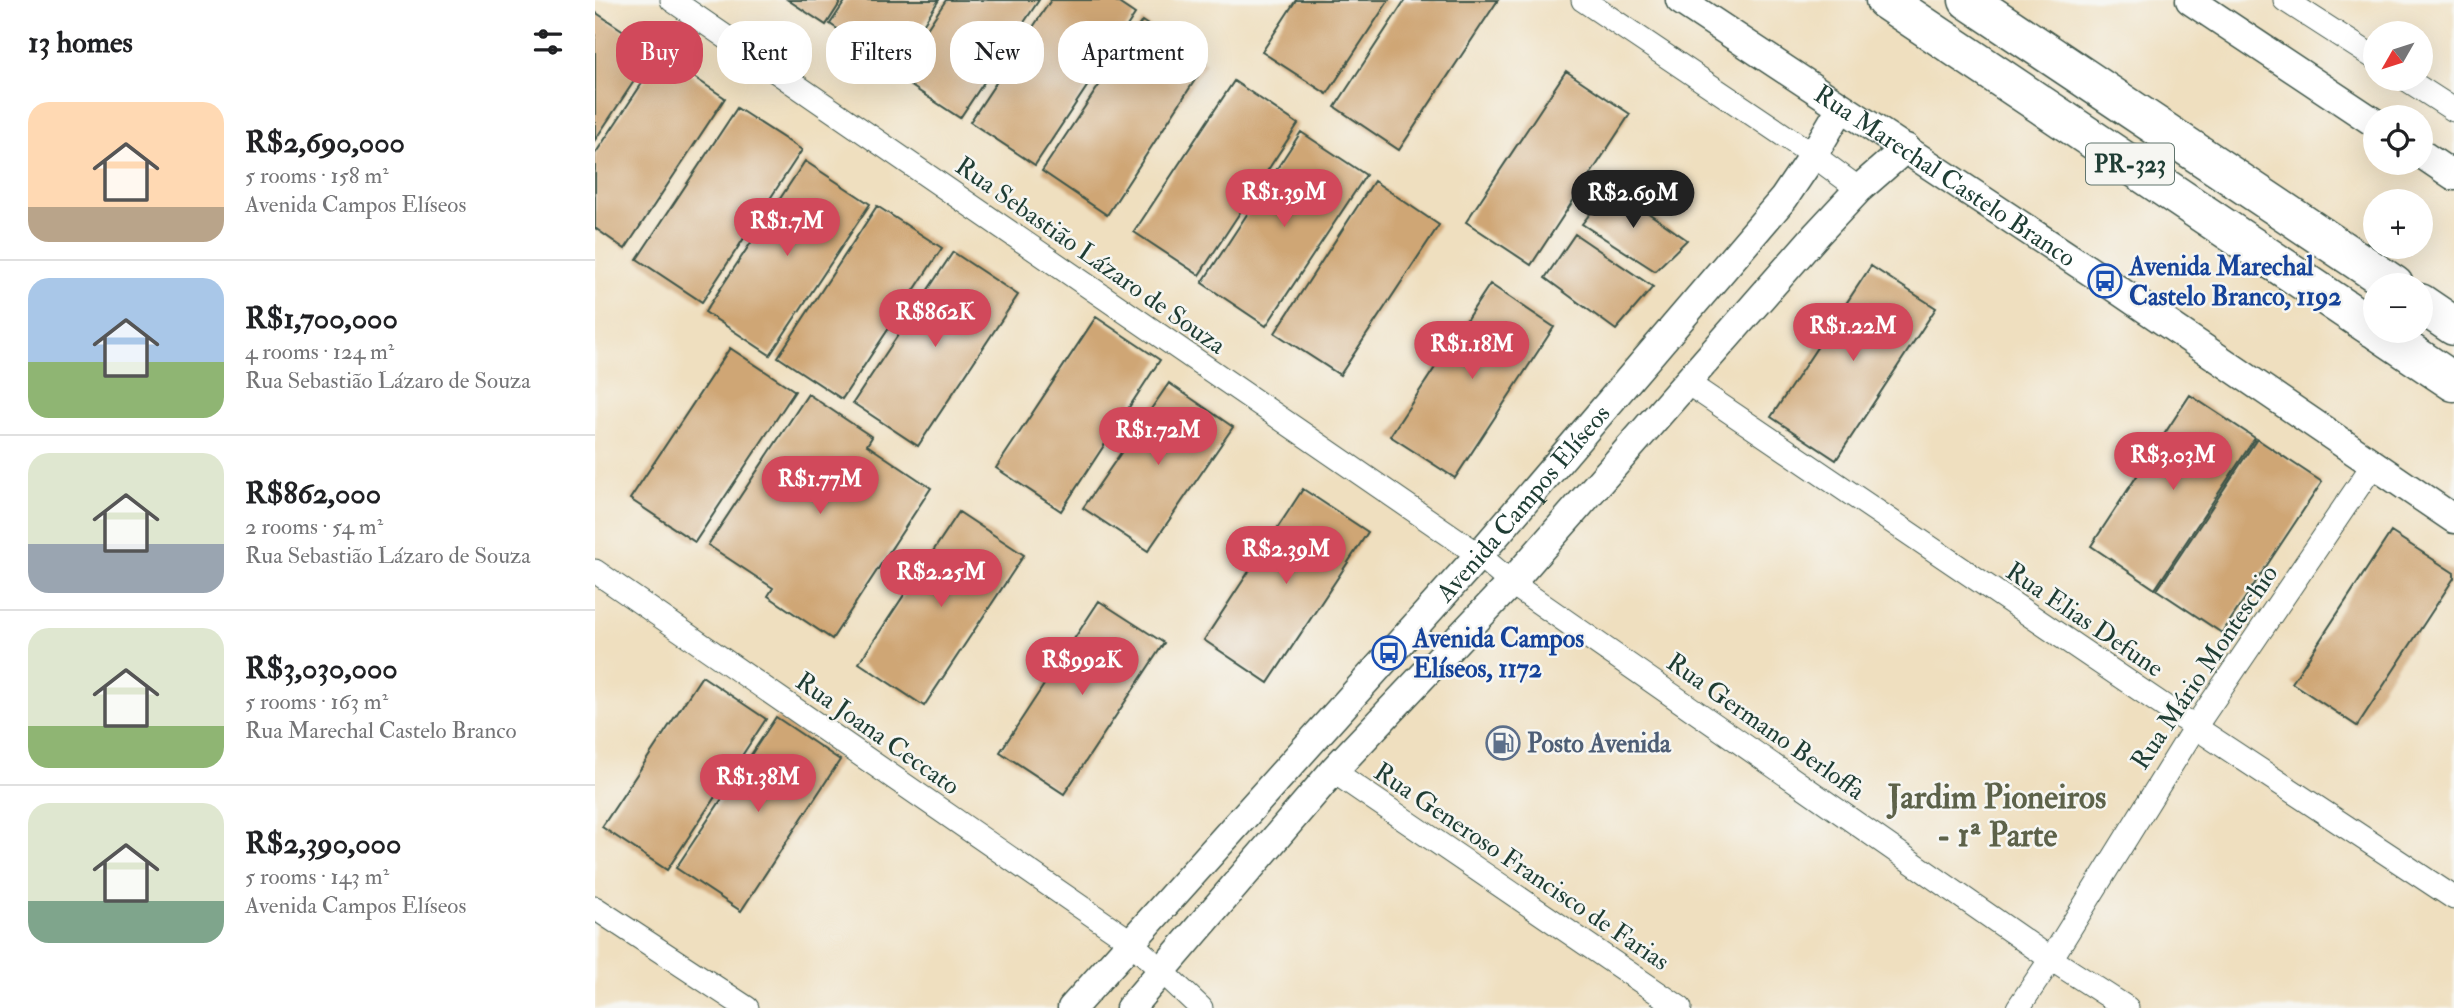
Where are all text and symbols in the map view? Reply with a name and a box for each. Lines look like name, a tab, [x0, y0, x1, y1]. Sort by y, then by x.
chip: Buy	[616, 21, 703, 84]
chip: Rent	[717, 21, 812, 84]
chip: Filters	[826, 21, 936, 84]
chip: New	[950, 21, 1044, 84]
chip: Apartment	[1058, 21, 1208, 84]
north arrow	[2363, 21, 2433, 91]
map controls	[2363, 21, 2433, 343]
icon: filters	[529, 23, 567, 61]
text: 13 homes	[28, 24, 133, 61]
street label: Rua Marechal Castelo Branco	[1808, 78, 2082, 274]
button: locate	[2363, 105, 2433, 175]
text: R$2,690,000	[245, 124, 405, 161]
icon: home	[84, 130, 168, 214]
road number: PR-323	[2086, 144, 2174, 184]
street label: Rua Sebastião Lázaro de Souza	[949, 150, 1232, 362]
text: 5 rooms · 158 m²	[245, 161, 389, 190]
pin: R$1.39M	[1219, 170, 1349, 229]
pin: R$2.69M	[1568, 170, 1698, 230]
text: R$1.39M	[1241, 177, 1327, 206]
text: R$2.69M	[1587, 178, 1679, 207]
button: +	[2363, 189, 2433, 259]
text: Avenida Campos Elíseos	[245, 190, 466, 219]
pin: R$1.7M	[730, 198, 844, 258]
text: R$1.7M	[750, 206, 824, 235]
place label: Avenida Marechal Castelo Branco, 1192	[2128, 251, 2341, 313]
bus stop icon: Avenida Marechal Castelo Branco, 1192	[2086, 262, 2124, 300]
button: −	[2363, 273, 2433, 343]
pin: R$862K	[878, 290, 992, 349]
text: R$862K	[895, 297, 975, 326]
text: R$1,700,000	[245, 300, 398, 337]
pin: R$1.22M	[1788, 304, 1918, 363]
icon: home	[84, 306, 168, 390]
text: R$1.22M	[1809, 311, 1897, 340]
pin: R$1.18M	[1407, 322, 1537, 381]
text: R$1.18M	[1430, 329, 1514, 358]
text: 4 rooms · 124 m²	[245, 337, 394, 366]
text: Rua Sebastião Lázaro de Souza	[245, 366, 531, 395]
street label: Avenida Campos Elíseos	[1429, 398, 1617, 610]
pin: R$1.72M	[1093, 407, 1223, 467]
text: R$1.72M	[1115, 415, 1201, 444]
pin: R$3.03M	[2108, 433, 2238, 492]
text: R$3.03M	[2130, 440, 2216, 469]
pin: R$1.77M	[755, 456, 885, 516]
text: R$1.77M	[778, 464, 862, 493]
text: R$862,000	[245, 475, 381, 512]
icon: home	[84, 481, 168, 565]
text: 2 rooms · 54 m²	[245, 512, 383, 541]
pin: R$2.39M	[1221, 526, 1351, 586]
text: R$2.39M	[1242, 534, 1330, 563]
text: Rua Sebastião Lázaro de Souza	[245, 541, 531, 570]
pin: R$2.25M	[876, 550, 1006, 609]
street label: Rua Elias Defune	[1999, 555, 2170, 684]
text: R$2.25M	[896, 557, 986, 586]
street label: Rua Mário Monteschio	[2124, 559, 2285, 776]
place label: Avenida Campos Elíseos, 1172	[1412, 623, 1584, 685]
bus stop icon: Avenida Campos Elíseos, 1172	[1370, 634, 1408, 672]
pin: R$992K	[1025, 638, 1139, 697]
text: R$992K	[1042, 645, 1122, 674]
street label: Rua Germano Berloffa	[1660, 646, 1871, 807]
text: R$3,030,000	[245, 650, 398, 687]
icon: home	[84, 656, 168, 740]
street label: Rua Joana Ceccato	[789, 665, 966, 802]
text: 5 rooms · 163 m²	[245, 687, 388, 716]
text: Rua Marechal Castelo Branco	[245, 716, 517, 745]
fuel station icon: Posto Avenida	[1484, 724, 1522, 762]
place label: Posto Avenida	[1527, 728, 1672, 760]
pin: R$1.38M	[693, 754, 823, 814]
street label: Rua Generoso Francisco de Farias	[1368, 756, 1675, 978]
text: R$1.38M	[716, 762, 800, 791]
district label: Jardim Pioneiros - 1ª Parte	[1886, 777, 2106, 856]
text: R$2,390,000	[245, 825, 401, 862]
icon: home	[84, 831, 168, 915]
text: 5 rooms · 143 m²	[245, 862, 389, 891]
text: Avenida Campos Elíseos	[245, 891, 466, 920]

